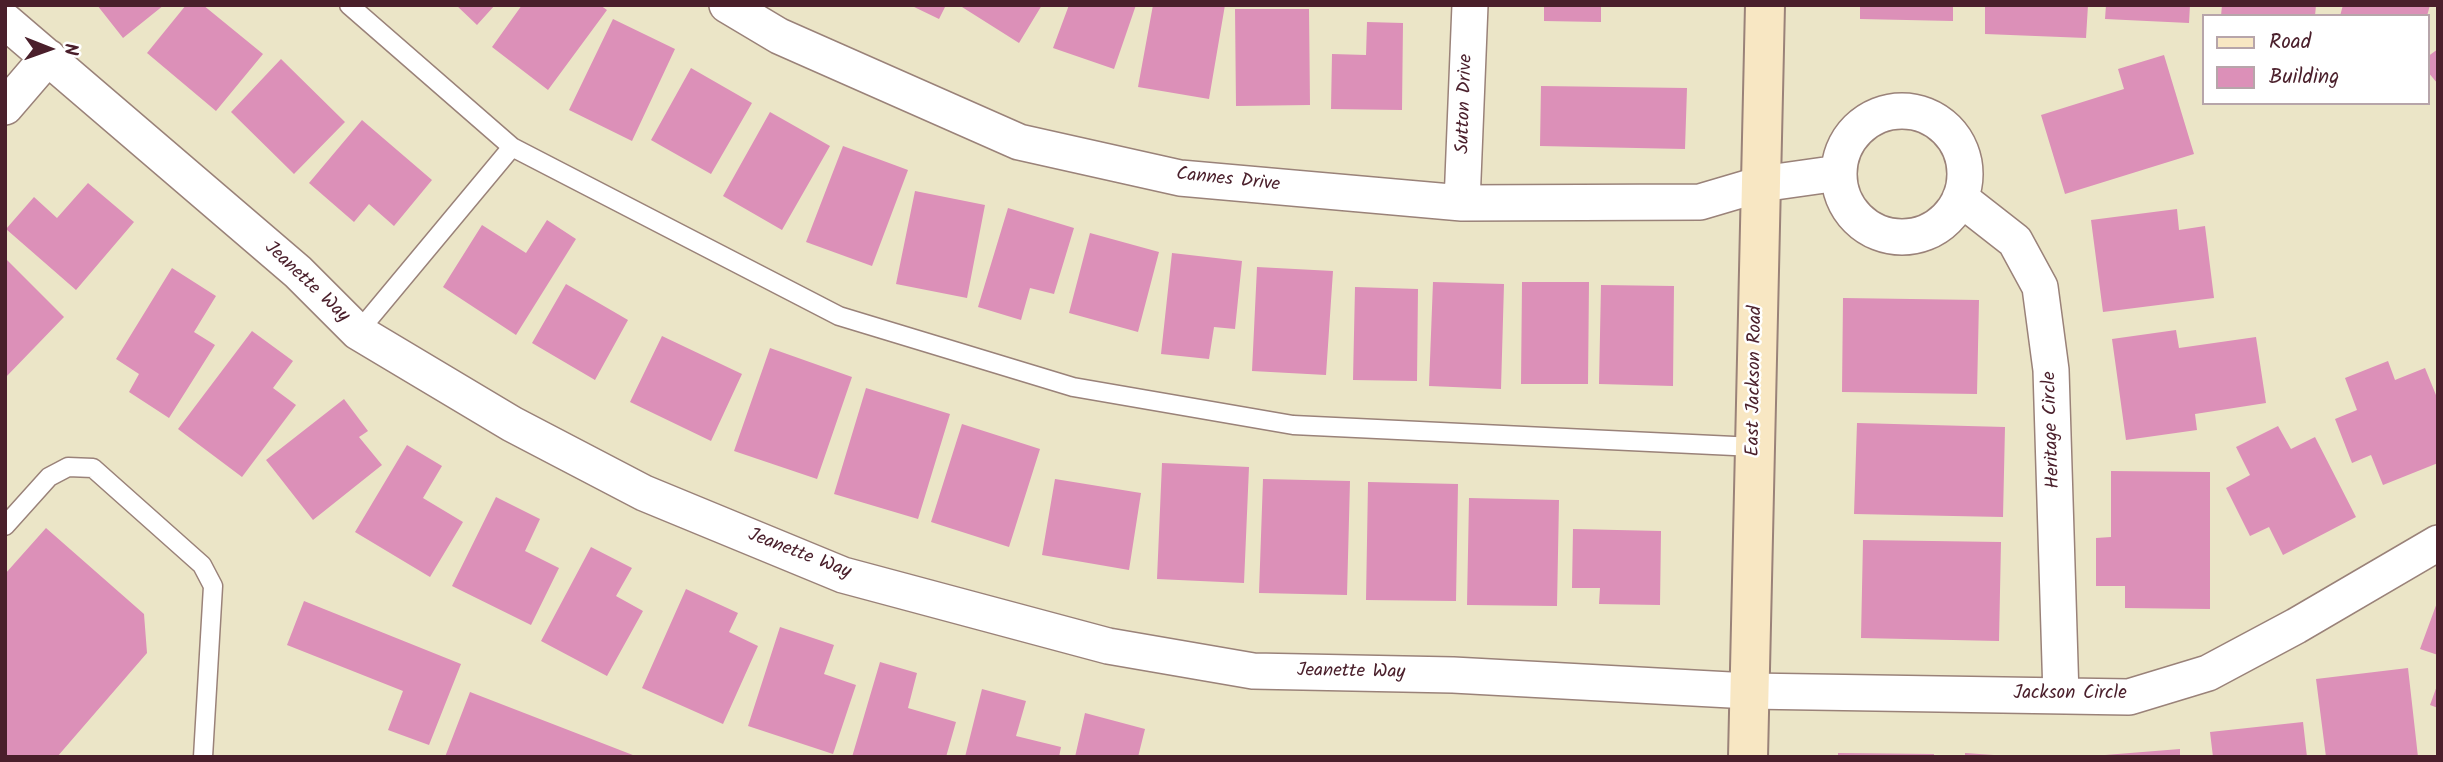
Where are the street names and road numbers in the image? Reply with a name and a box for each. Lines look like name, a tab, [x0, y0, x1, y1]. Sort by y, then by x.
street label: Sutton Drive	[1453, 54, 1479, 154]
street label: Cannes Drive	[1175, 164, 1281, 198]
street label: Jeanette Way	[259, 238, 353, 328]
street label: East Jackson Road	[1743, 305, 1769, 457]
street label: Heritage Circle	[2040, 371, 2066, 489]
street label: Jeanette Way	[744, 525, 854, 585]
street label: Jeanette Way	[1297, 661, 1405, 685]
street label: Jackson Circle	[2013, 684, 2127, 706]

